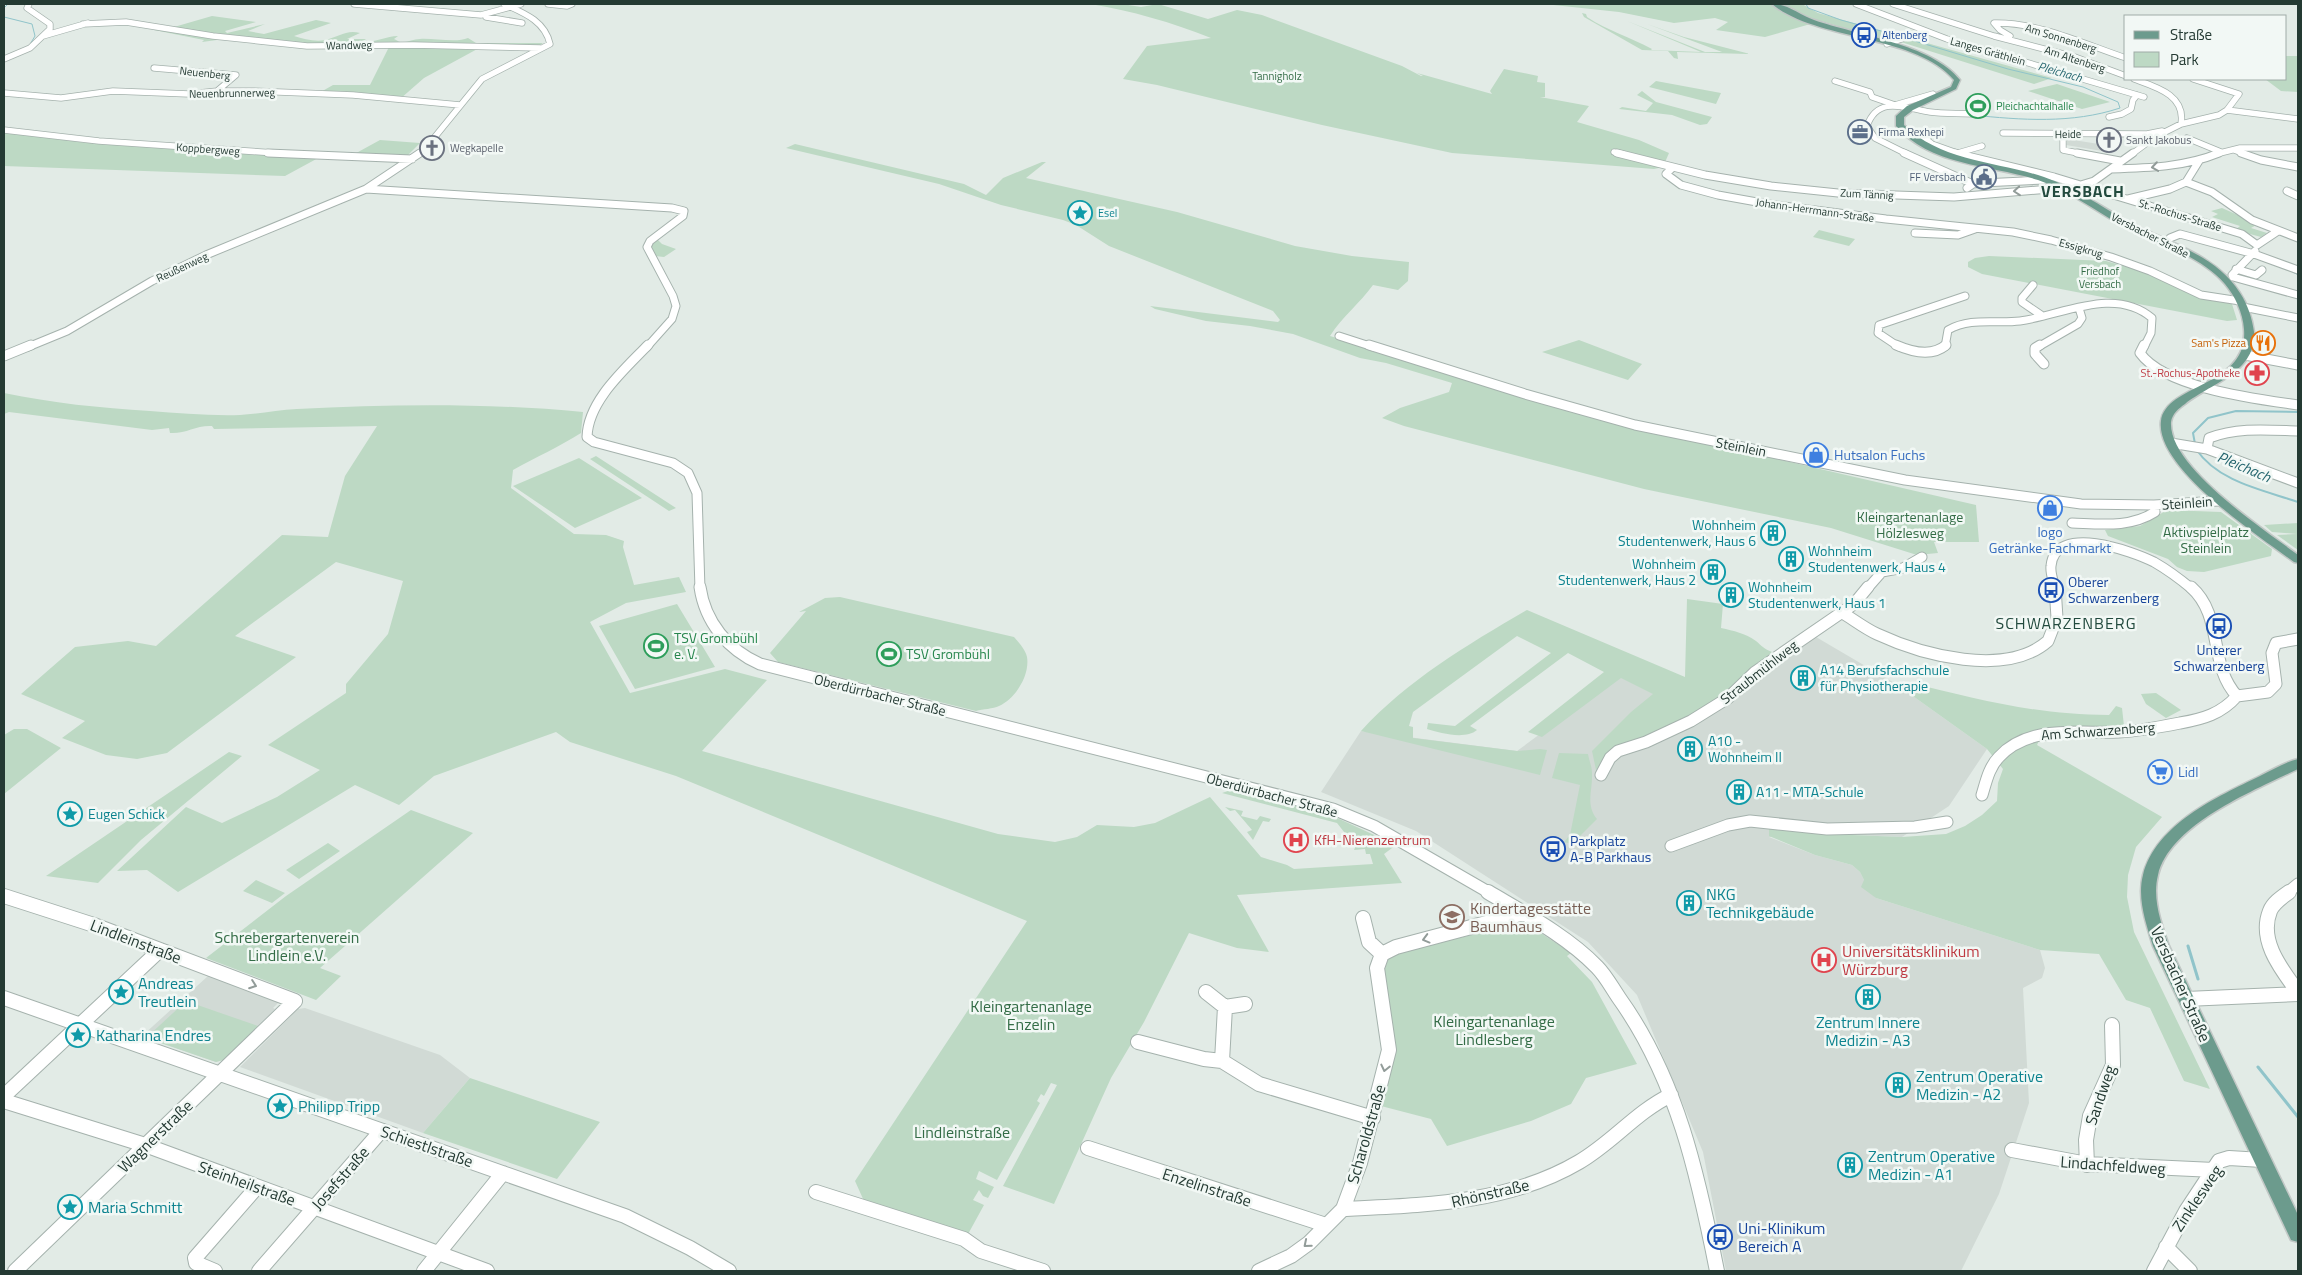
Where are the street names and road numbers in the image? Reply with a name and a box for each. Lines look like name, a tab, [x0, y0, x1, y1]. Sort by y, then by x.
street label: Am Sonnenberg	[2023, 20, 2099, 57]
street label: Langes Gräthlein	[1948, 33, 2028, 69]
street label: Wandweg	[326, 37, 373, 53]
street label: Am Altenberg	[2042, 42, 2108, 76]
street label: Neuenberg	[179, 62, 232, 84]
street label: Neuenbrunnerweg	[189, 84, 276, 102]
street label: Heide	[2055, 126, 2082, 142]
street label: Koppbergweg	[176, 139, 241, 159]
street label: Zum Tännig	[1840, 185, 1894, 203]
street label: Johann-Herrmann-Straße	[1755, 194, 1876, 226]
street label: St.-Rochus-Straße	[2137, 195, 2224, 235]
street label: Versbacher Straße	[2108, 209, 2192, 262]
street label: Essigkrug	[2057, 234, 2105, 262]
street label: Reußenweg	[154, 248, 211, 286]
street label: Steinlein	[1714, 431, 1768, 462]
street label: Steinlein	[2161, 490, 2213, 515]
street label: Straubmühlweg	[1715, 634, 1802, 709]
street label: Oberdürrbacher Straße	[812, 668, 948, 721]
street label: Am Schwarzenberg	[2040, 716, 2156, 745]
street label: Oberdürrbacher Straße	[1204, 767, 1340, 822]
street label: Lindleinstraße	[87, 913, 185, 969]
street label: Versbacher Straße	[2145, 923, 2217, 1045]
street label: Sandweg	[2079, 1062, 2121, 1128]
street label: Scharoldstraße	[1340, 1082, 1392, 1186]
street label: Wagnerstraße	[112, 1094, 198, 1178]
street label: Schiestlstraße	[377, 1119, 477, 1173]
street label: Josefstraße	[305, 1141, 375, 1215]
street label: Lindachfeldweg	[2059, 1149, 2167, 1181]
street label: Steinheilstraße	[195, 1154, 299, 1212]
street label: Zinklesweg	[2166, 1160, 2228, 1236]
street label: Enzelinstraße	[1159, 1161, 1255, 1213]
street label: Rhönstraße	[1449, 1172, 1531, 1214]

